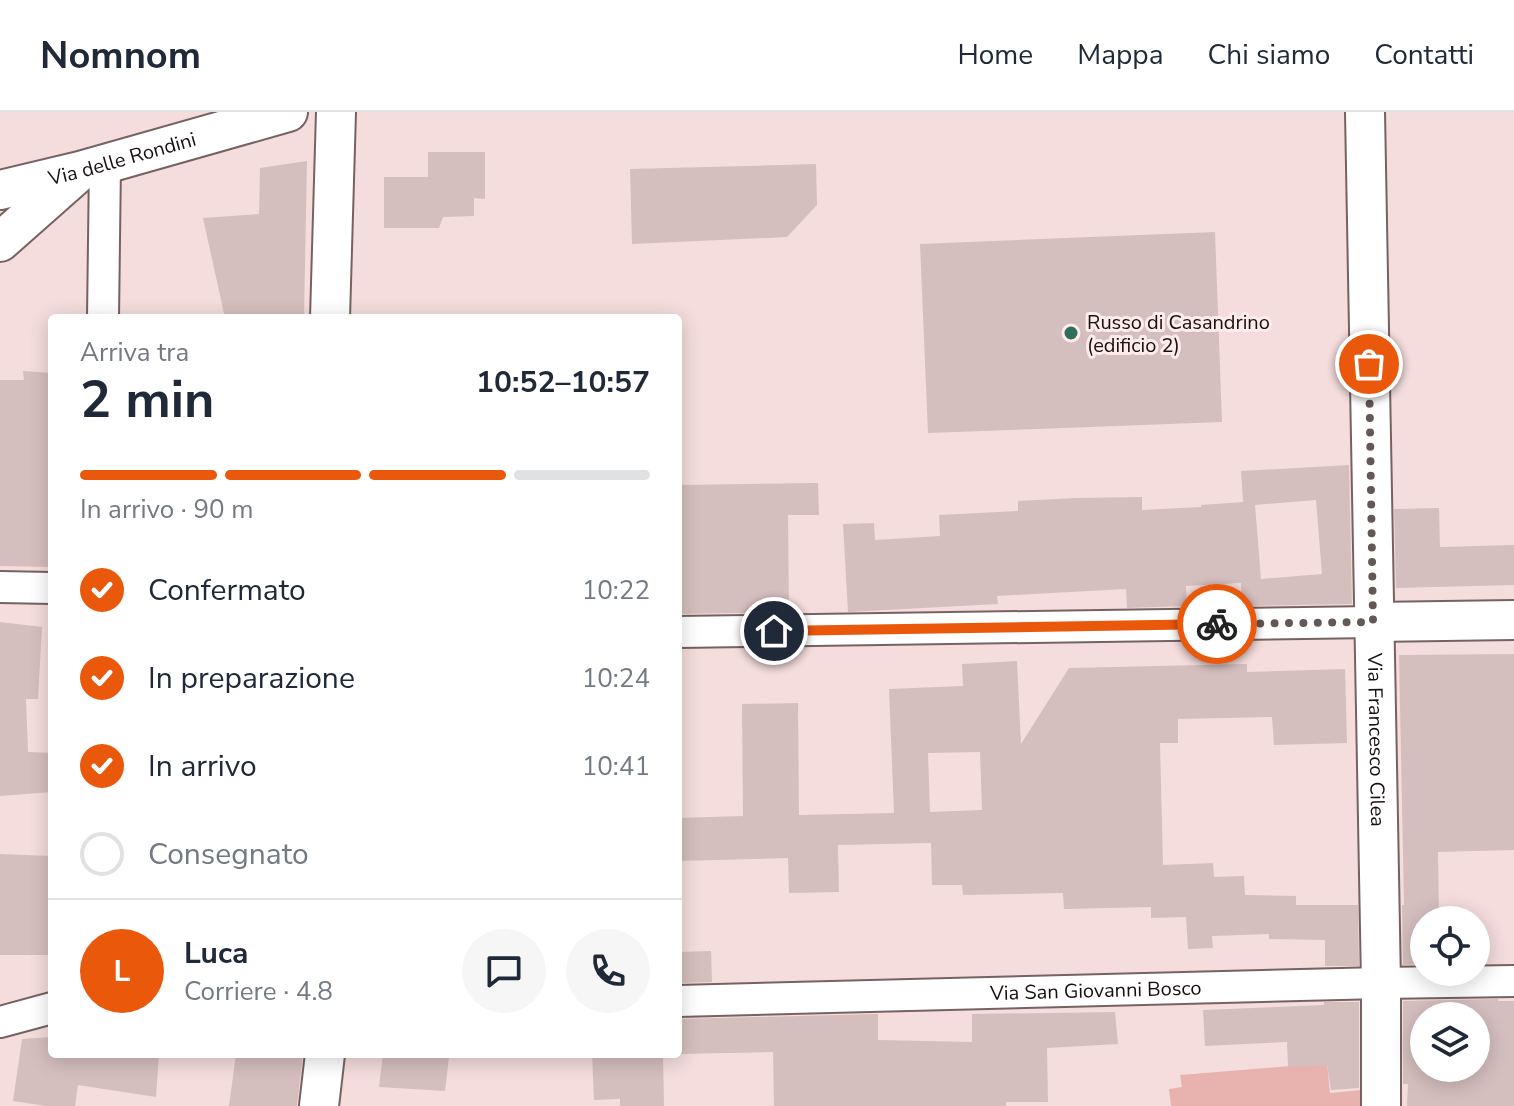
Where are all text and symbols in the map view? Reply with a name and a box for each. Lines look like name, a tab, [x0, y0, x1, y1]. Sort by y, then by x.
text: Nomnom	[40, 30, 201, 81]
text: Home	[957, 36, 1033, 74]
text: Mappa	[1077, 36, 1164, 74]
text: Chi siamo	[1208, 36, 1330, 74]
text: Contatti	[1374, 36, 1474, 74]
street label: Via delle Rondini	[45, 125, 199, 192]
place label: Russo di Casandrino (edificio 2)	[1087, 309, 1270, 359]
marker: Russo di Casandrino (edificio 2)	[1062, 324, 1080, 342]
pin	[1335, 330, 1403, 398]
text: Arriva tra	[80, 335, 189, 370]
icon: bag	[1347, 342, 1391, 386]
text: 10:52–10:57	[476, 362, 650, 403]
text: 2 min	[80, 364, 215, 435]
text: In arrivo · 90 m	[80, 492, 254, 527]
icon: check	[80, 568, 124, 612]
text: Confermato	[148, 570, 306, 611]
text: 10:22	[582, 573, 650, 608]
courier	[1177, 584, 1257, 664]
pin	[740, 597, 808, 665]
icon: bike	[1195, 602, 1239, 646]
icon: home	[752, 609, 796, 653]
street label: Via Francesco Cilea	[1361, 652, 1392, 827]
icon: check	[80, 656, 124, 700]
text: In preparazione	[148, 658, 355, 699]
text: 10:24	[582, 661, 650, 696]
icon: check	[80, 744, 124, 788]
text: In arrivo	[148, 746, 257, 787]
text: 10:41	[582, 749, 650, 784]
text: Consegnato	[148, 834, 309, 875]
map controls	[1410, 906, 1490, 1082]
button: locate	[1410, 906, 1490, 986]
button: chat	[462, 929, 546, 1013]
button: phone	[566, 929, 650, 1013]
text: Luca	[184, 933, 248, 974]
text: L	[114, 951, 130, 992]
text: Corriere · 4.8	[184, 974, 333, 1009]
street label: Via San Giovanni Bosco	[989, 974, 1202, 1007]
button: layers	[1410, 1002, 1490, 1082]

